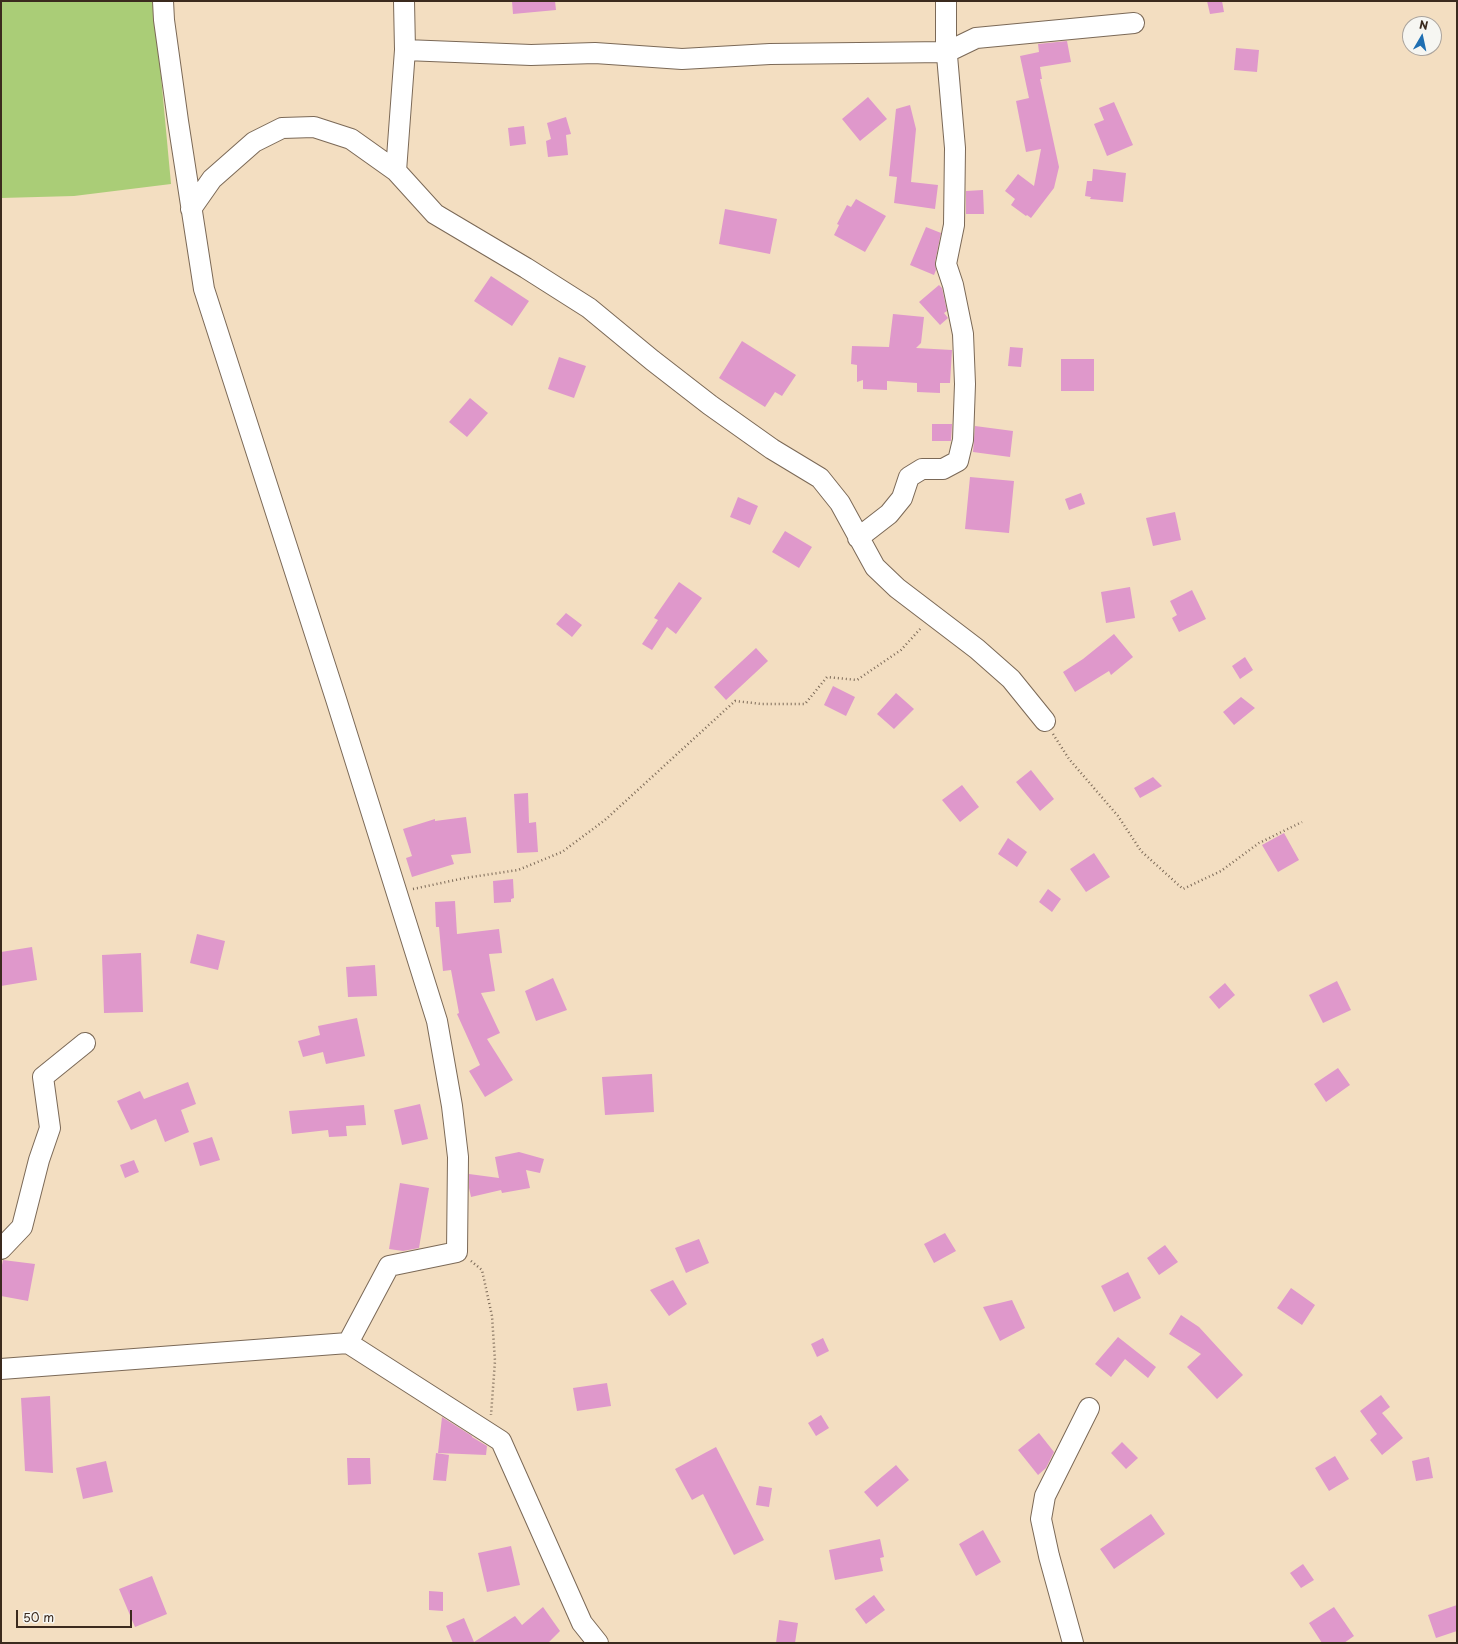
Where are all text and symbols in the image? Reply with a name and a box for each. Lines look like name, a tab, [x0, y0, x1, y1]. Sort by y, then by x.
north arrow	[1402, 16, 1442, 56]
text: N	[1418, 16, 1429, 34]
scale bar	[18, 1602, 134, 1628]
text: 50 m	[23, 1608, 54, 1626]

